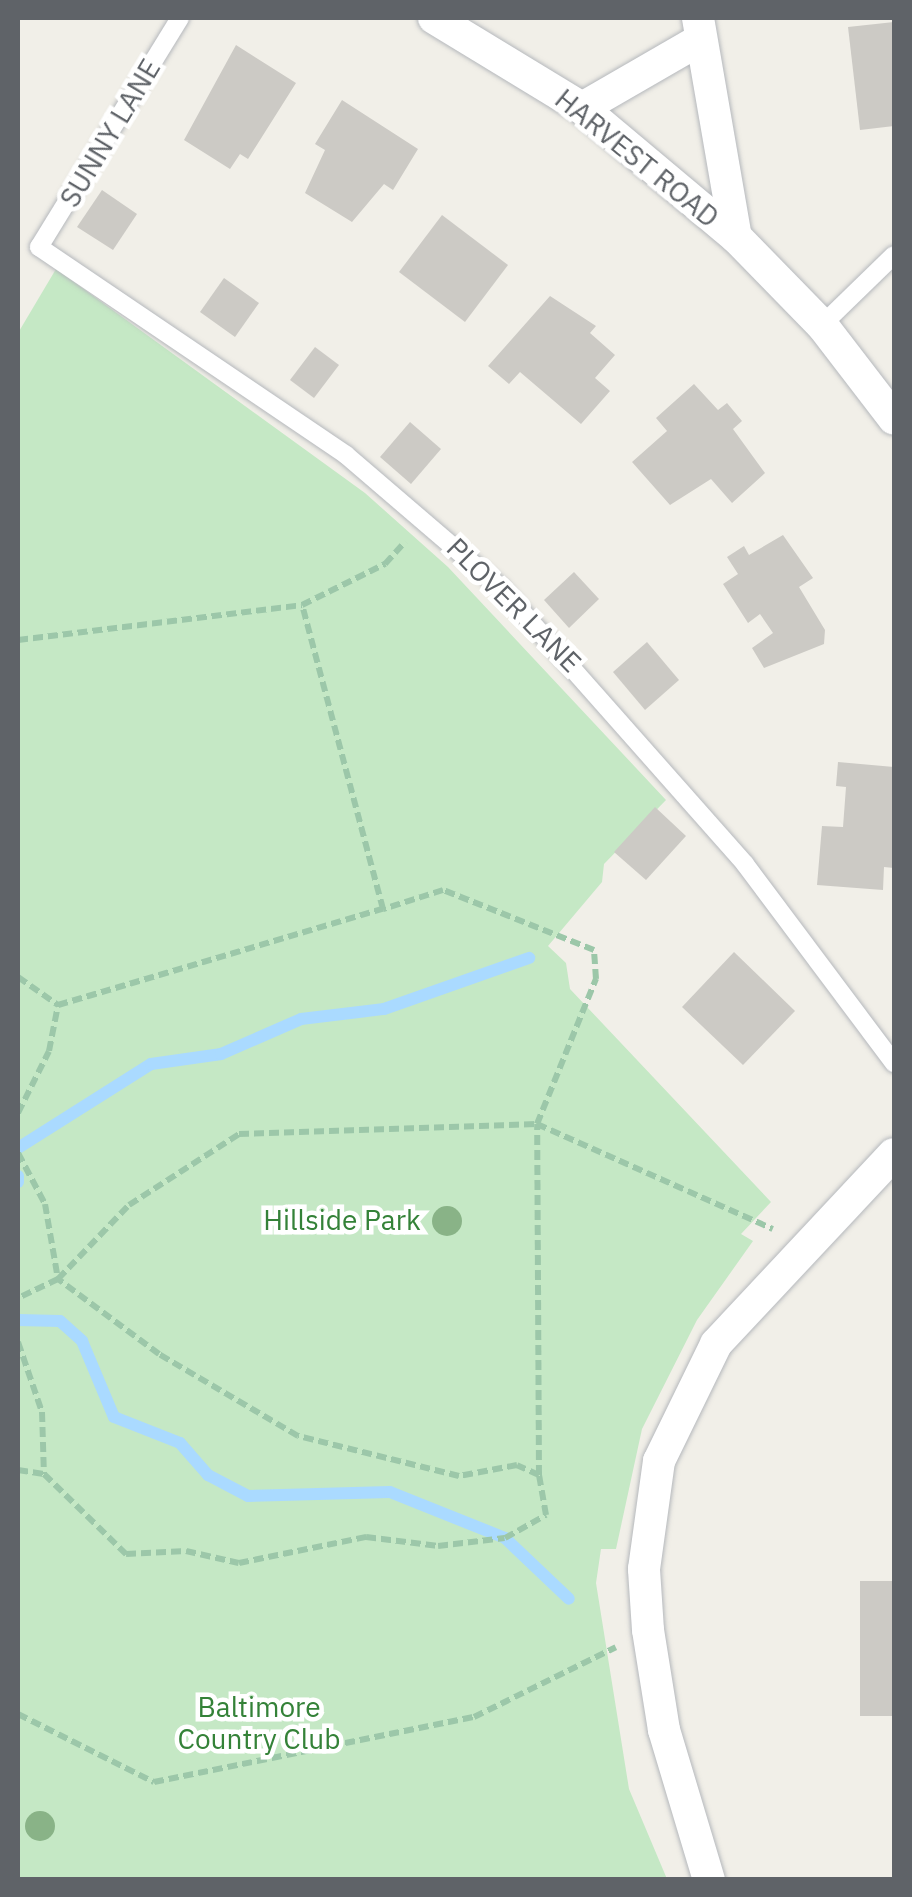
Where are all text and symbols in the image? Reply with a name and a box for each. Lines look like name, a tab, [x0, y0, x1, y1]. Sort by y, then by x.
street label: SUNNY LANE	[53, 53, 167, 213]
street label: HARVEST ROAD	[548, 82, 726, 234]
street label: PLOVER LANE	[440, 531, 588, 679]
park label: Hillside Park	[263, 1203, 421, 1237]
park label: Baltimore Country Club	[178, 1690, 340, 1756]

